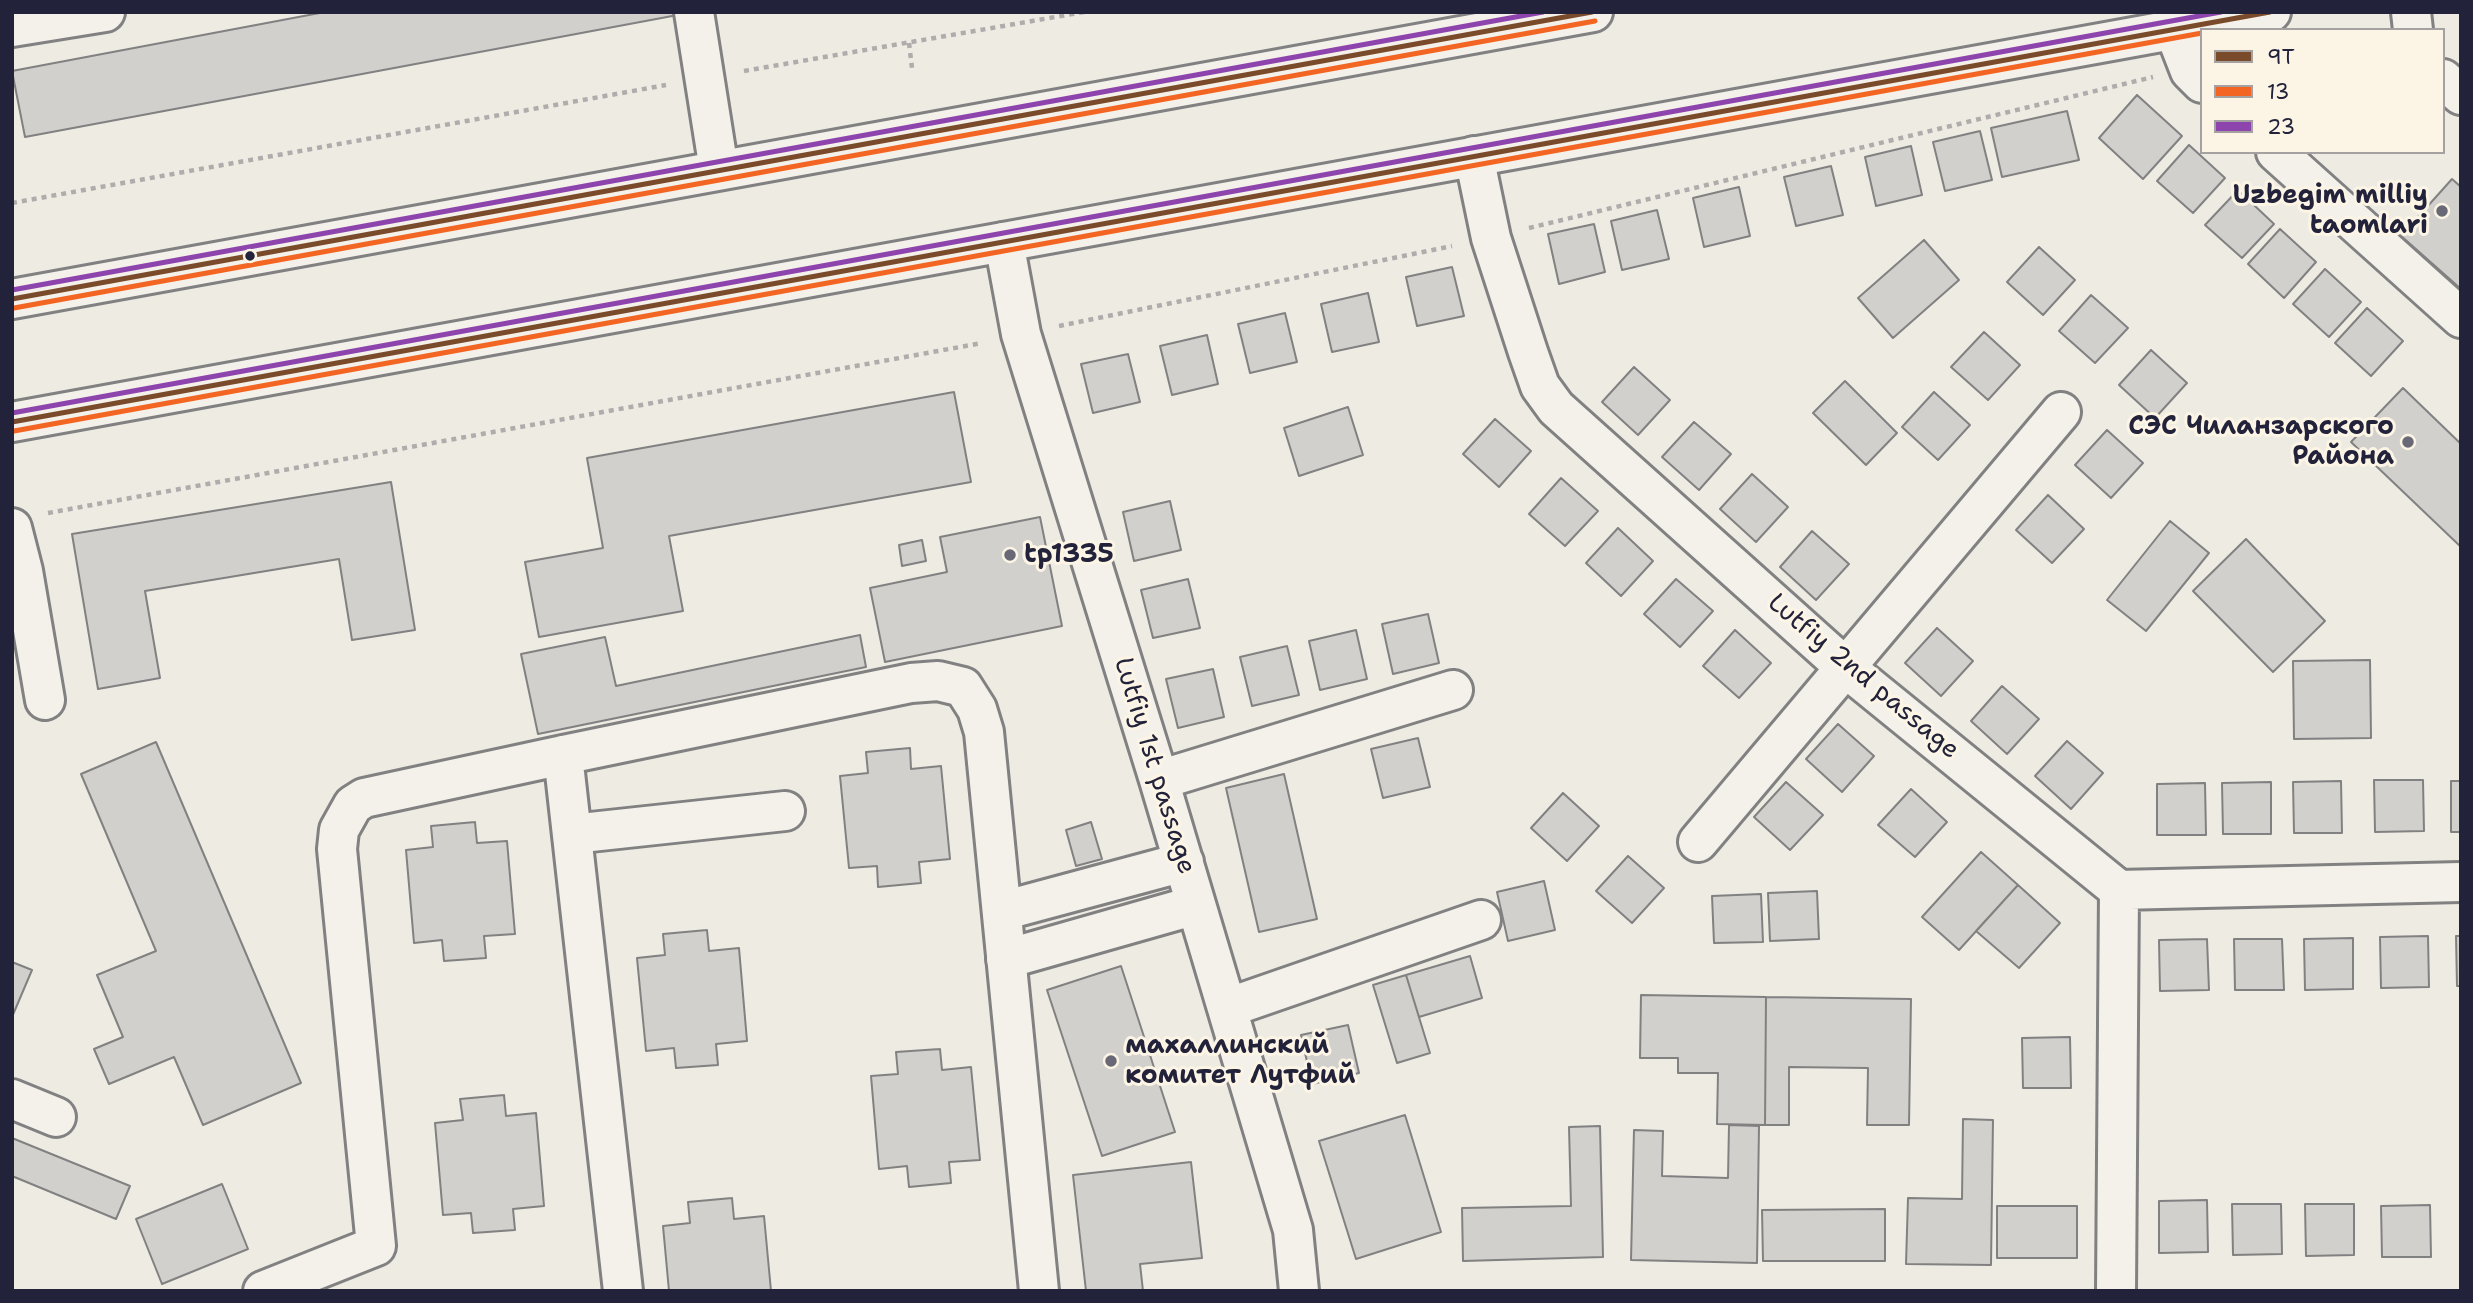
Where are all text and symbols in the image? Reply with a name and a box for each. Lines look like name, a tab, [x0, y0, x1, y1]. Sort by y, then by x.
legend	[2200, 28, 2445, 154]
text: 9Т	[2267, 43, 2295, 71]
text: 13	[2267, 78, 2289, 106]
text: 23	[2267, 113, 2295, 141]
place label: Uzbegim milliy taomlari	[2233, 180, 2428, 242]
marker: Uzbegim milliy taomlari	[2434, 203, 2450, 219]
unlabelled marker	[243, 249, 257, 263]
place label: СЭС Чиланзарского Района	[2128, 411, 2394, 472]
marker: СЭС Чиланзарского Района	[2400, 434, 2416, 450]
place label: tp1335	[1024, 539, 1114, 571]
marker: tp1335	[1002, 547, 1018, 563]
street label: Lutfiy 2nd passage	[1761, 588, 1965, 766]
street label: Lutfiy 1st passage	[1106, 654, 1202, 878]
place label: махаллинский комитет Лутфий	[1125, 1030, 1355, 1092]
marker: махаллинский комитет Лутфий	[1103, 1053, 1119, 1069]

